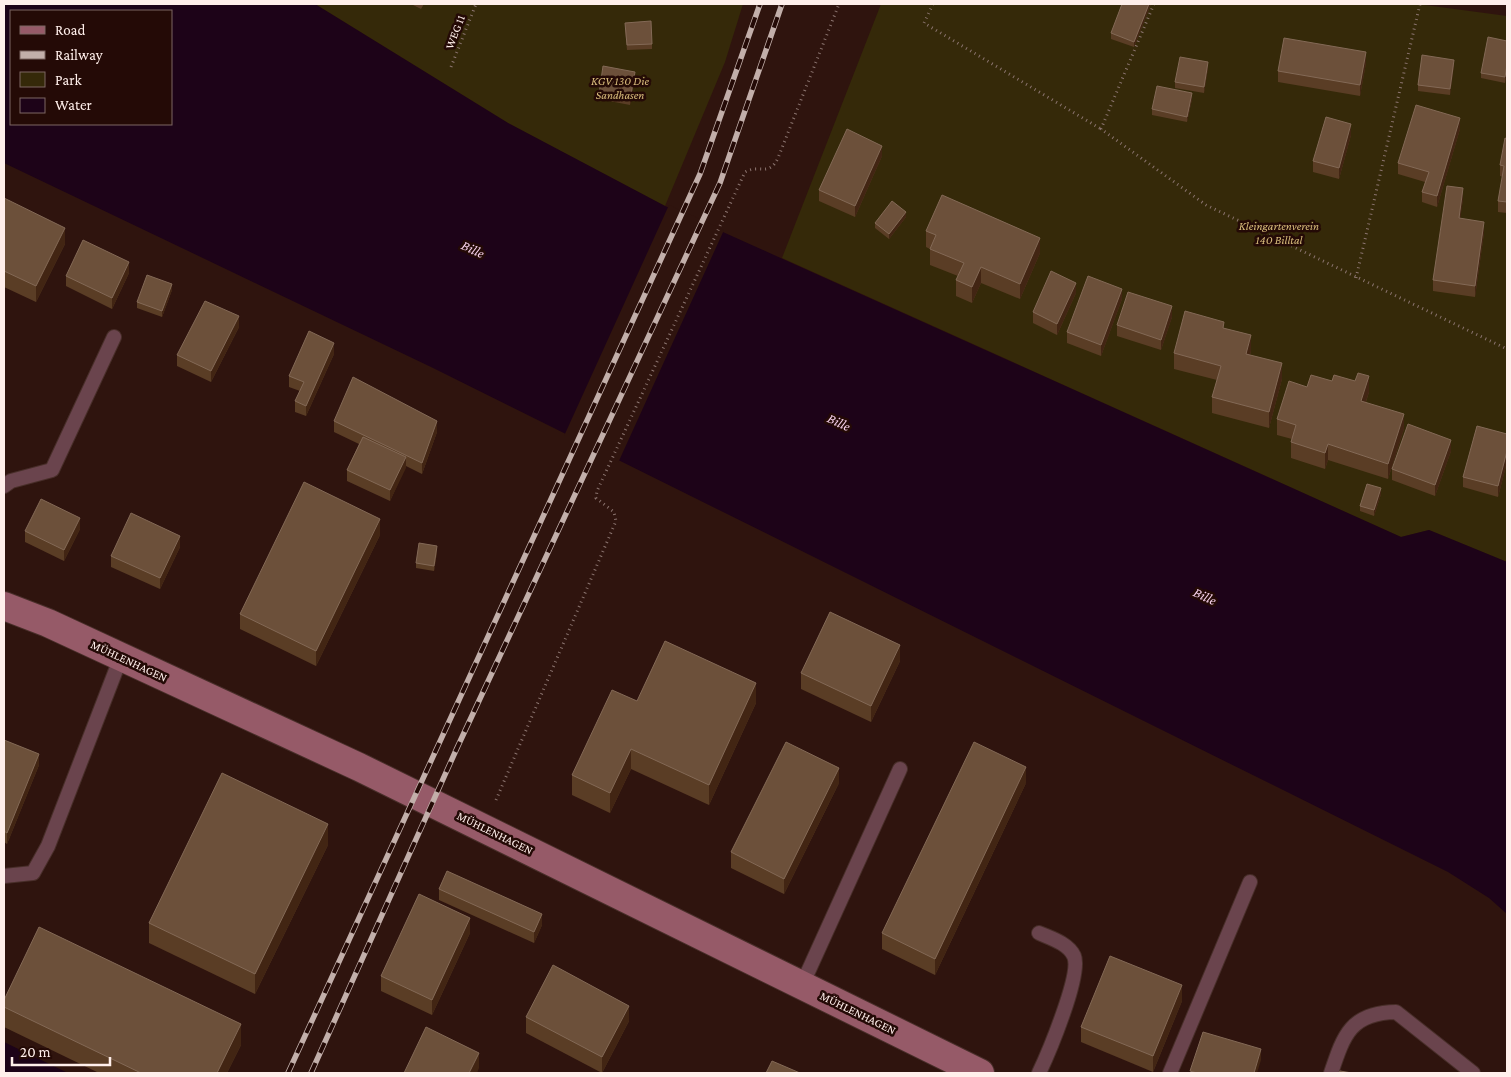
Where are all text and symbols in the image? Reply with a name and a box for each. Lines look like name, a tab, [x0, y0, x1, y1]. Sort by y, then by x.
legend	[10, 10, 172, 125]
street label: WEG 11	[442, 13, 468, 51]
text: Road	[55, 22, 86, 38]
text: Railway	[55, 47, 103, 64]
text: Park	[55, 72, 82, 88]
park label: KGV 130 Die Sandhasen	[591, 74, 649, 102]
text: Water	[55, 97, 92, 113]
park label: Kleingartenverein 140 Billtal	[1239, 219, 1319, 247]
water label: Bille	[459, 237, 488, 262]
water label: Bille	[825, 410, 854, 435]
water label: Bille	[1191, 584, 1220, 609]
street label: MÜHLENHAGEN	[89, 637, 170, 685]
street label: MÜHLENHAGEN	[455, 809, 535, 857]
street label: MÜHLENHAGEN	[818, 989, 898, 1037]
scale bar	[12, 1034, 110, 1066]
text: 20 m	[20, 1044, 51, 1060]

